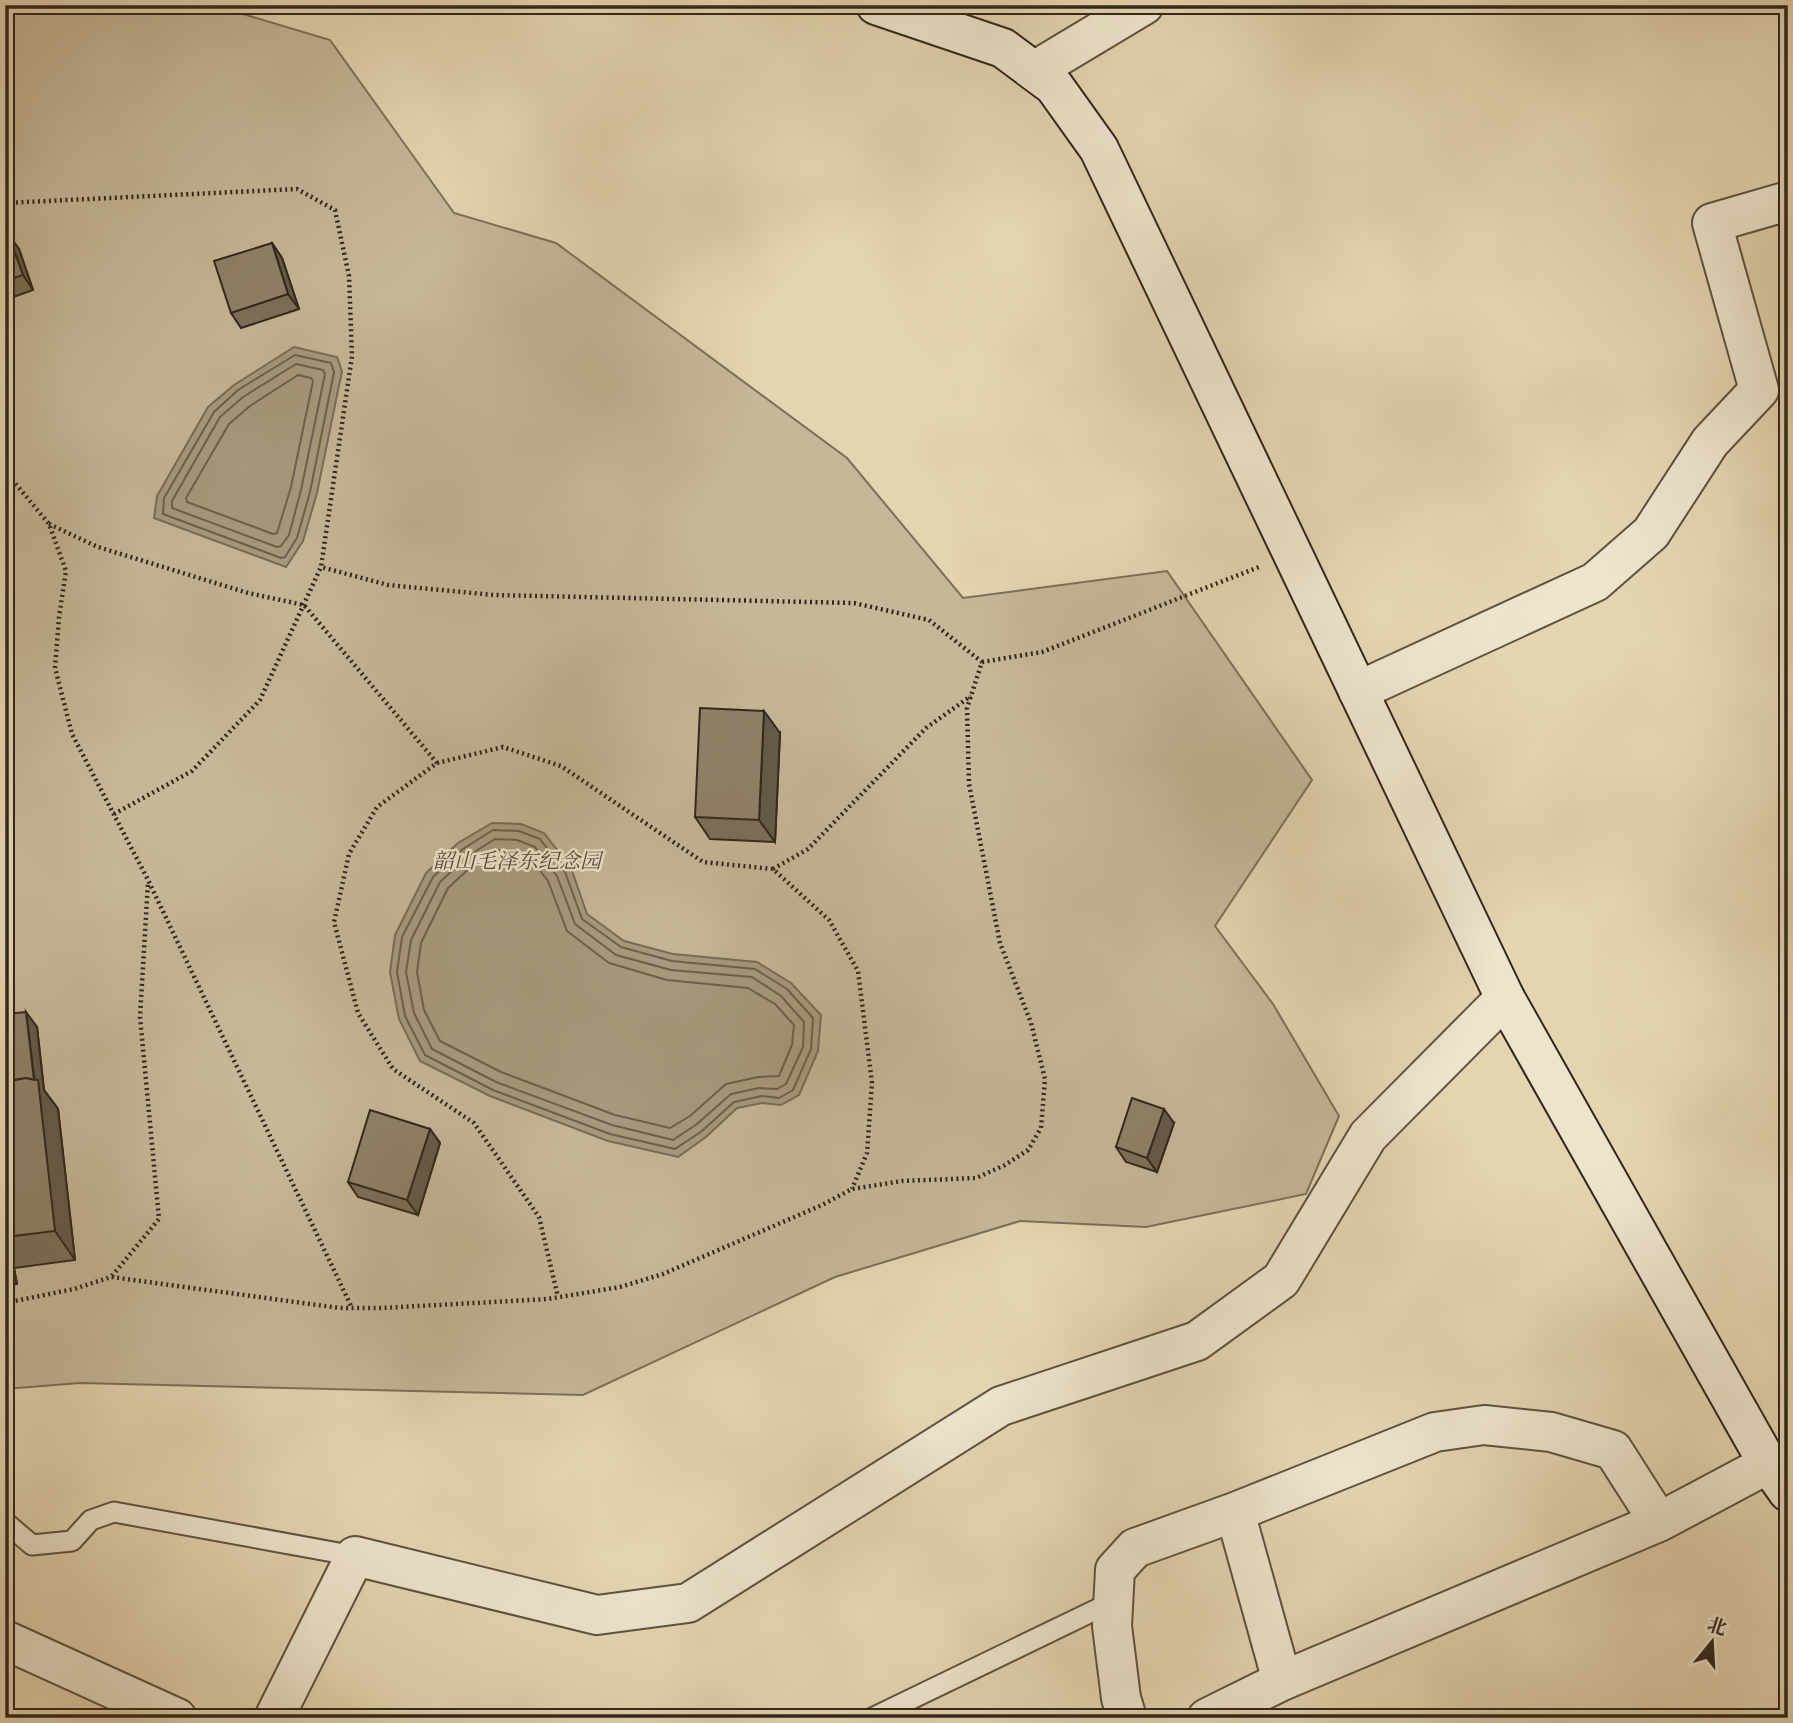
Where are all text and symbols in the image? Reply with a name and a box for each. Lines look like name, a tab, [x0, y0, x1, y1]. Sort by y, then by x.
park label: 韶山毛泽东纪念园	[433, 849, 604, 873]
north arrow	[1678, 1608, 1748, 1678]
text: 北	[1705, 1613, 1729, 1640]

